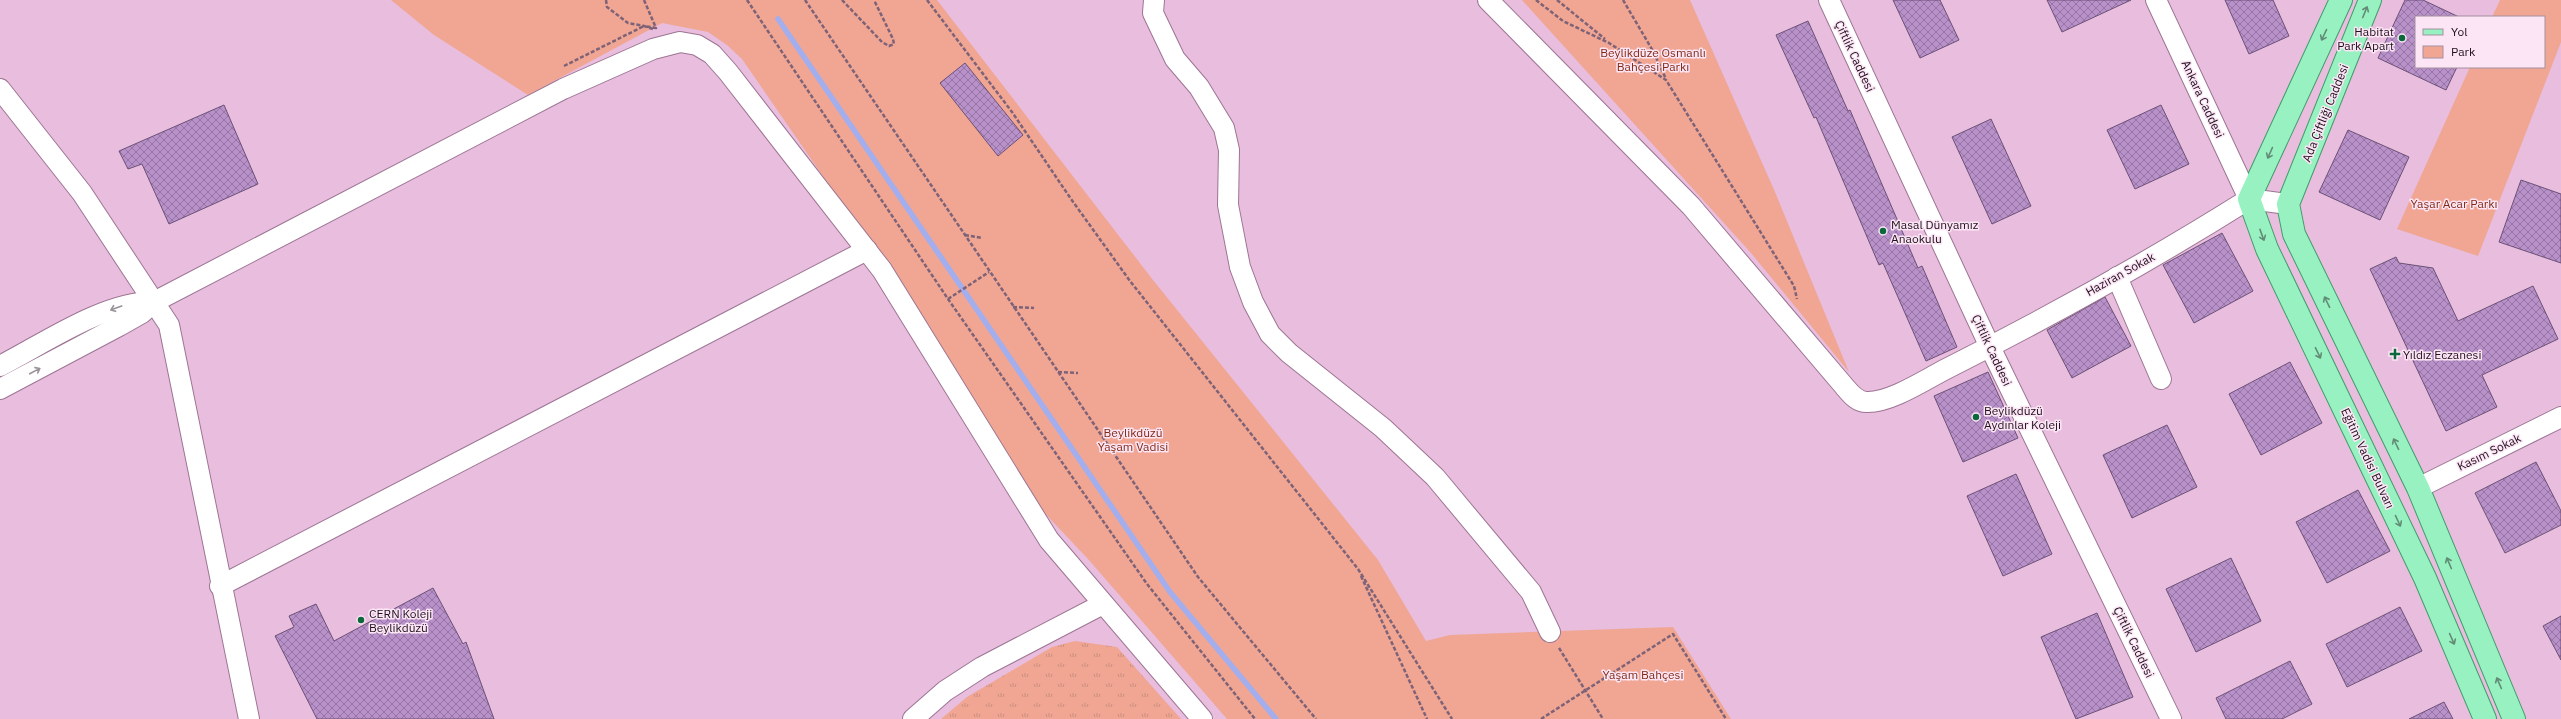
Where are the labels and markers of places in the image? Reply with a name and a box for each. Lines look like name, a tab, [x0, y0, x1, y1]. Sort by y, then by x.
place label: Habitat Park Apart	[2337, 24, 2394, 53]
marker: Habitat Park Apart	[2397, 33, 2407, 43]
place label: Masal Dünyamız Anaokulu	[1891, 217, 1979, 246]
marker: Masal Dünyamız Anaokulu	[1878, 226, 1888, 236]
place label: Yıldız Eczanesi	[2403, 347, 2481, 362]
marker: Yıldız Eczanesi	[2390, 349, 2400, 359]
place label: Beylikdüzü Aydınlar Koleji	[1984, 403, 2061, 432]
marker: Beylikdüzü Aydınlar Koleji	[1971, 412, 1981, 422]
place label: CERN Koleji Beylikdüzü	[369, 606, 432, 635]
marker: CERN Koleji Beylikdüzü	[356, 615, 366, 625]

